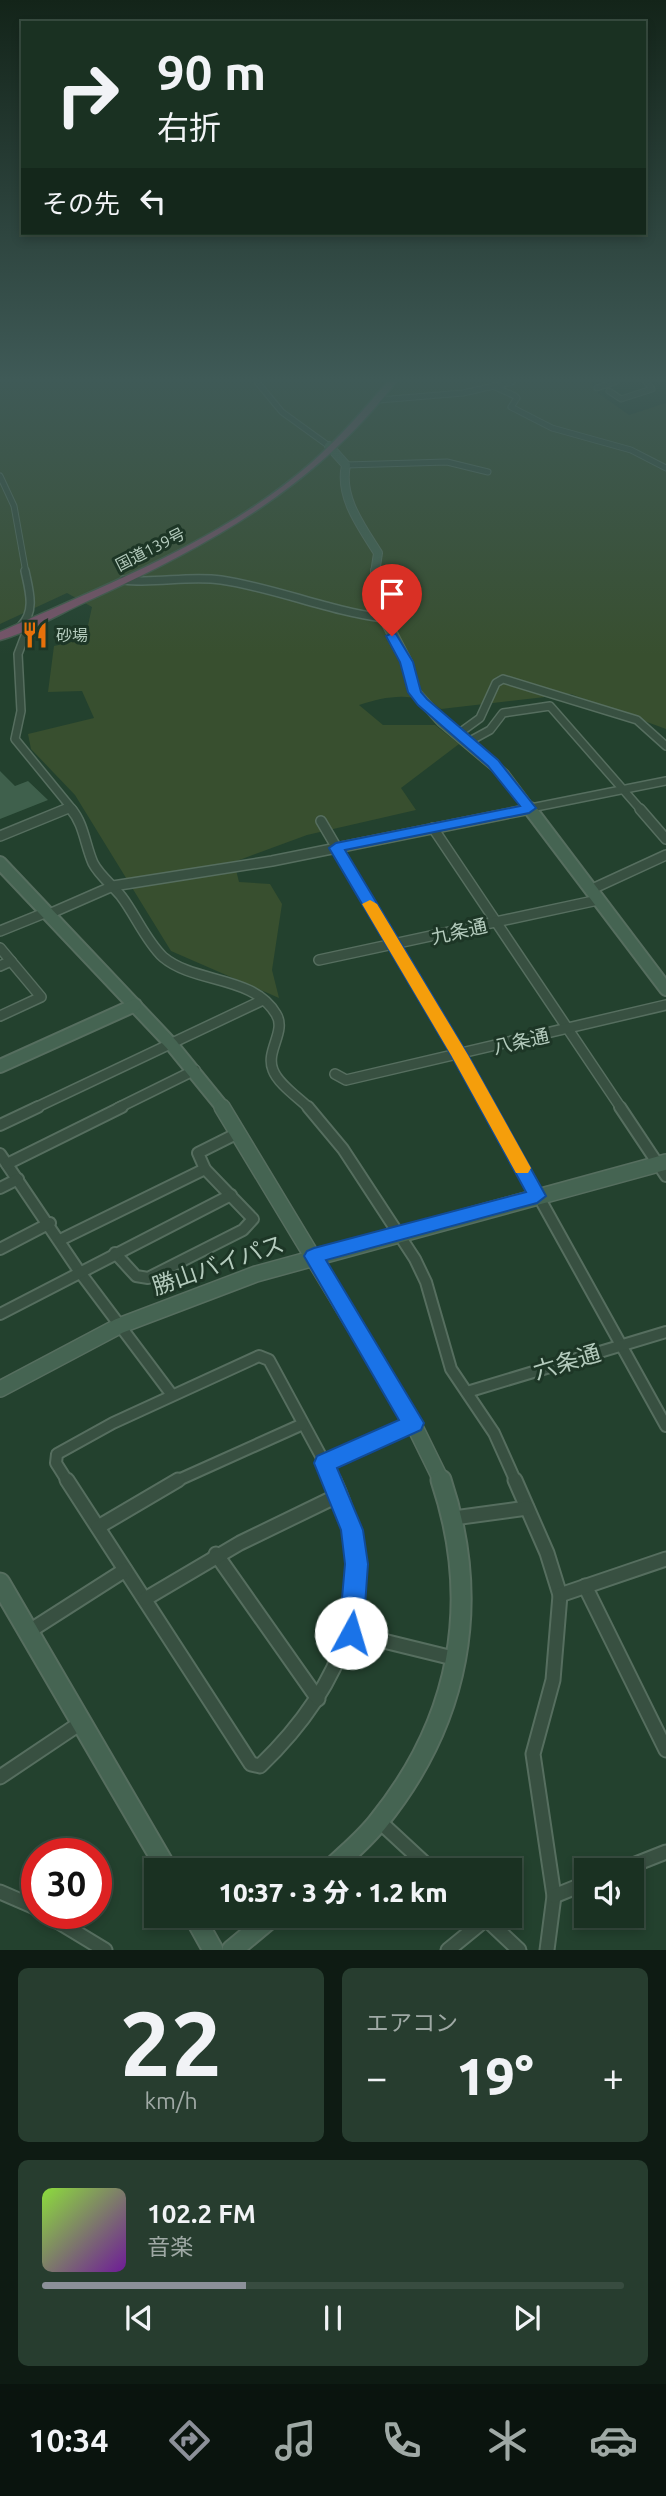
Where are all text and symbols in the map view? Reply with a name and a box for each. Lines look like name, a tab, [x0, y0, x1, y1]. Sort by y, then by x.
text: 90 m	[157, 44, 266, 99]
icon: right	[42, 49, 133, 140]
text: 右折	[157, 109, 221, 145]
icon: left	[134, 182, 172, 220]
text: その先	[42, 189, 120, 218]
street label: 国道139号	[112, 524, 188, 574]
pin	[362, 564, 422, 636]
icon: arrive	[373, 575, 411, 613]
restaurant icon: 砂場	[20, 620, 50, 650]
place label: 砂場	[56, 626, 88, 644]
street label: 九条通	[429, 914, 489, 948]
street label: 八条通	[491, 1024, 551, 1058]
street label: 勝山バイパス	[149, 1230, 287, 1299]
street label: 六条通	[530, 1339, 604, 1384]
position arrow	[314, 1596, 388, 1670]
speed limit sign: 30	[21, 1838, 112, 1929]
map controls	[574, 1858, 644, 1928]
button: sound	[574, 1858, 644, 1928]
text: 10:37 · 3 分 · 1.2 km	[218, 1878, 448, 1907]
text: 22	[120, 1991, 222, 2093]
text: エアコン	[366, 2010, 458, 2035]
text: 19°	[456, 2047, 534, 2105]
text: −	[366, 2056, 387, 2098]
text: +	[603, 2056, 624, 2098]
text: km/h	[144, 2088, 198, 2113]
text: 102.2 FM	[147, 2199, 256, 2228]
text: 音楽	[147, 2234, 193, 2259]
icon: previous	[120, 2299, 158, 2337]
icon: pause	[314, 2299, 352, 2337]
icon: next	[508, 2299, 546, 2337]
icon: directions	[165, 2416, 214, 2465]
icon: music	[271, 2416, 320, 2465]
icon: phone	[377, 2416, 426, 2465]
icon: climate	[483, 2416, 532, 2465]
icon: car	[589, 2416, 638, 2465]
text: 10:34	[28, 2422, 108, 2458]

